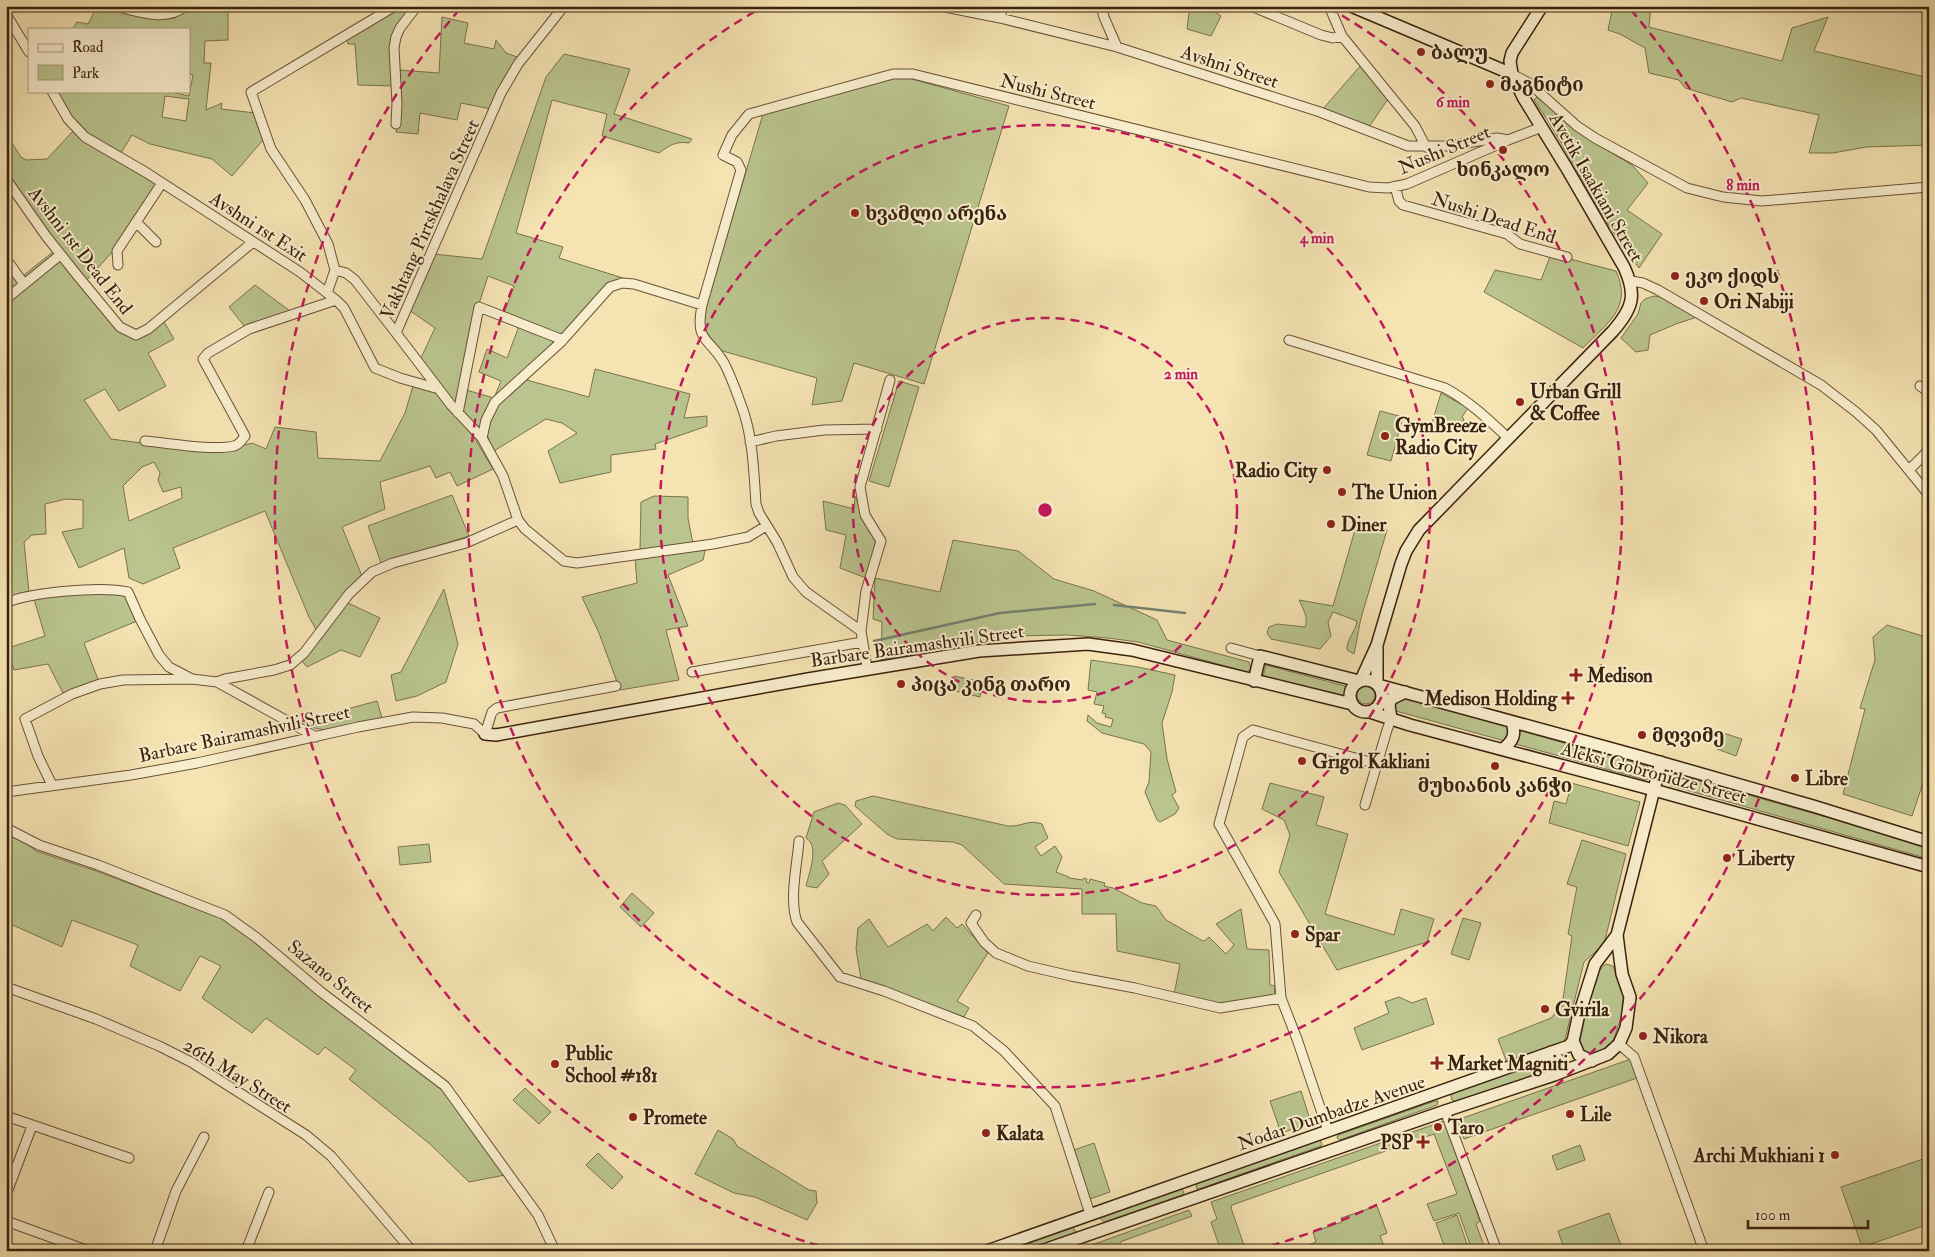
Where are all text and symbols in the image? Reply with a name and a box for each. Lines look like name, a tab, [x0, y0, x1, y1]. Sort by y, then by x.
legend	[28, 28, 190, 92]
text: Road	[72, 38, 104, 57]
street label: Avshni Street	[1177, 40, 1281, 94]
place label: ბალუ	[1431, 41, 1488, 65]
marker: ბალუ	[1415, 46, 1427, 58]
text: Park	[72, 64, 99, 83]
street label: Nushi Street	[997, 69, 1098, 115]
place label: მაგნიტი	[1500, 73, 1584, 97]
marker: მაგნიტი	[1484, 78, 1496, 90]
text: 6 min	[1436, 93, 1470, 112]
street label: Avetik Isaakiani Street	[1543, 108, 1649, 266]
street label: Vakhtang Pirtskhalava Street	[375, 116, 485, 323]
street label: Nushi Street	[1395, 120, 1494, 180]
marker: ხინკალო	[1497, 144, 1509, 156]
place label: ხინკალო	[1456, 158, 1550, 182]
text: 8 min	[1726, 176, 1760, 195]
street label: Avshni 1st Dead End	[22, 181, 138, 320]
street label: Avshni 1st Exit	[204, 186, 312, 267]
street label: Nushi Dead End	[1429, 187, 1559, 250]
place label: ხვამლი არენა	[865, 202, 1007, 226]
marker: ხვამლი არენა	[849, 207, 861, 219]
text: 4 min	[1299, 229, 1335, 248]
place label: ეკო ქიდს	[1685, 265, 1779, 289]
marker: ეკო ქიდს	[1669, 270, 1681, 282]
place label: Ori Nabiji	[1714, 290, 1794, 314]
marker: Ori Nabiji	[1698, 295, 1710, 307]
text: 2 min	[1164, 365, 1198, 384]
place label: Urban Grill & Coffee	[1530, 380, 1621, 426]
marker: Urban Grill & Coffee	[1514, 396, 1526, 408]
place label: GymBreeze Radio City	[1395, 414, 1487, 461]
marker: GymBreeze Radio City	[1379, 430, 1391, 442]
place label: Radio City	[1235, 459, 1318, 484]
marker: Radio City	[1321, 464, 1333, 476]
place label: The Union	[1351, 481, 1437, 505]
marker: The Union	[1336, 486, 1348, 498]
centre of rings	[1036, 501, 1054, 519]
place label: Diner	[1341, 513, 1387, 537]
marker: Diner	[1325, 518, 1337, 530]
street label: Barbare Bairamashvili Street	[809, 619, 1025, 673]
place label: Medison	[1586, 664, 1653, 688]
marker: Medison	[1569, 668, 1583, 682]
place label: პიცა კინგ თარო	[911, 673, 1071, 697]
marker: პიცა კინგ თარო	[895, 678, 907, 690]
place label: Medison Holding	[1423, 687, 1558, 712]
marker: Medison Holding	[1561, 691, 1575, 705]
street label: Barbare Bairamashvili Street	[136, 700, 352, 768]
place label: მღვიმე	[1652, 724, 1725, 748]
marker: მღვიმე	[1636, 729, 1648, 741]
street label: Aleksi Gobronidze Street	[1557, 736, 1749, 809]
place label: Grigol Kakliani	[1312, 750, 1430, 775]
marker: Grigol Kakliani	[1296, 755, 1308, 767]
marker: მუხიანის კანჭი	[1489, 760, 1501, 772]
place label: Libre	[1805, 767, 1848, 791]
marker: Libre	[1789, 772, 1801, 784]
place label: მუხიანის კანჭი	[1418, 774, 1572, 798]
place label: Liberty	[1737, 847, 1795, 872]
marker: Liberty	[1721, 852, 1733, 864]
place label: Spar	[1305, 923, 1341, 948]
marker: Spar	[1289, 928, 1301, 940]
street label: Sazano Street	[282, 935, 378, 1019]
place label: Gvirila	[1555, 998, 1610, 1022]
marker: Gvirila	[1539, 1003, 1551, 1015]
place label: Nikora	[1652, 1025, 1709, 1049]
marker: Nikora	[1637, 1030, 1649, 1042]
street label: 26th May Street	[179, 1033, 296, 1119]
place label: Public School #181	[565, 1042, 658, 1088]
place label: Market Magniti	[1446, 1052, 1568, 1077]
marker: Market Magniti	[1431, 1057, 1443, 1069]
marker: Public School #181	[549, 1058, 561, 1070]
street label: Nodar Dumbadze Avenue	[1234, 1070, 1428, 1156]
place label: Lile	[1580, 1103, 1612, 1127]
place label: Promete	[643, 1106, 707, 1130]
marker: Lile	[1564, 1108, 1576, 1120]
marker: Promete	[627, 1111, 639, 1123]
place label: Taro	[1447, 1116, 1484, 1140]
marker: Taro	[1432, 1121, 1444, 1133]
place label: Kalata	[996, 1122, 1045, 1146]
marker: Kalata	[980, 1127, 992, 1139]
place label: PSP	[1380, 1131, 1413, 1155]
marker: PSP	[1417, 1136, 1429, 1148]
place label: Archi Mukhiani 1	[1693, 1144, 1825, 1168]
marker: Archi Mukhiani 1	[1829, 1149, 1841, 1161]
scale bar	[1748, 1197, 1868, 1229]
text: 100 m	[1755, 1206, 1791, 1225]

